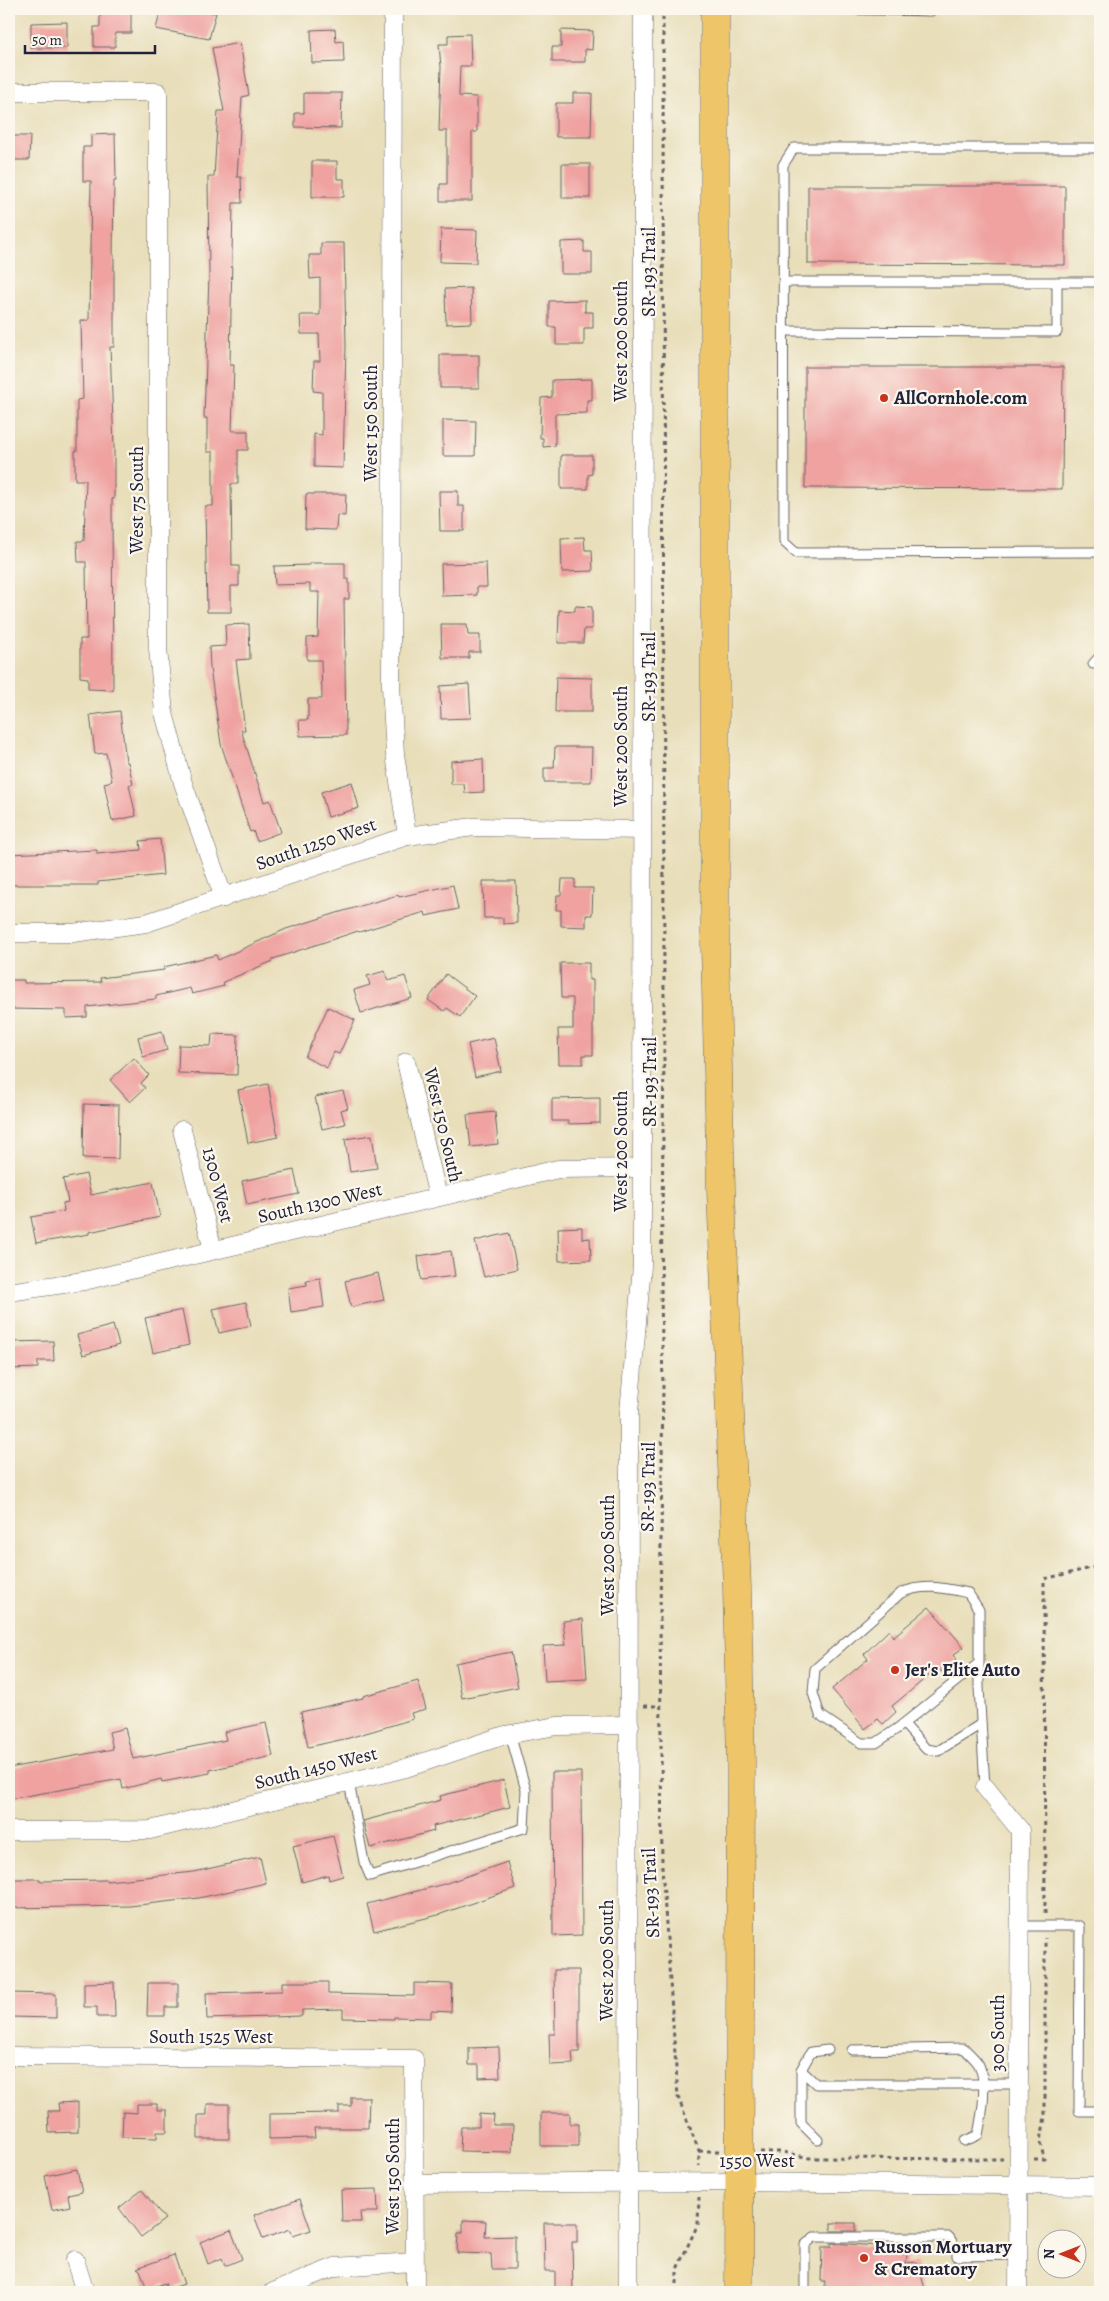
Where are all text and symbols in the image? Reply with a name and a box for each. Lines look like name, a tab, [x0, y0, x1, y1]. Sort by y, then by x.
scale bar	[25, 22, 155, 54]
text: 50 m	[32, 30, 62, 50]
street label: SR-193 Trail	[636, 227, 662, 317]
street label: West 200 South	[608, 280, 634, 403]
street label: West 150 South	[358, 365, 384, 482]
place label: AllCornhole.com	[893, 385, 1027, 411]
marker: AllCornhole.com	[878, 392, 890, 404]
street label: West 75 South	[124, 446, 150, 555]
street label: SR-193 Trail	[636, 632, 662, 722]
street label: West 200 South	[608, 685, 634, 808]
street label: South 1250 West	[252, 811, 380, 877]
street label: SR-193 Trail	[637, 1037, 663, 1127]
street label: West 150 South	[417, 1064, 469, 1185]
street label: West 200 South	[608, 1090, 634, 1213]
street label: 1300 West	[196, 1144, 240, 1226]
street label: South 1300 West	[255, 1176, 385, 1230]
street label: SR-193 Trail	[634, 1441, 662, 1532]
street label: West 200 South	[595, 1494, 621, 1617]
place label: Jer's Elite Auto	[905, 1657, 1020, 1683]
marker: Jer's Elite Auto	[889, 1664, 901, 1676]
street label: South 1450 West	[252, 1740, 380, 1796]
street label: SR-193 Trail	[636, 1847, 666, 1939]
street label: West 200 South	[594, 1899, 620, 2022]
street label: 300 South	[985, 1994, 1011, 2072]
street label: South 1525 West	[149, 2024, 273, 2050]
street label: West 150 South	[380, 2118, 406, 2235]
street label: 1550 West	[719, 2148, 795, 2174]
north arrow	[1036, 2228, 1086, 2278]
place label: Russon Mortuary & Crematory	[874, 2234, 1013, 2282]
text: N	[1040, 2249, 1059, 2259]
marker: Russon Mortuary & Crematory	[858, 2252, 870, 2264]

